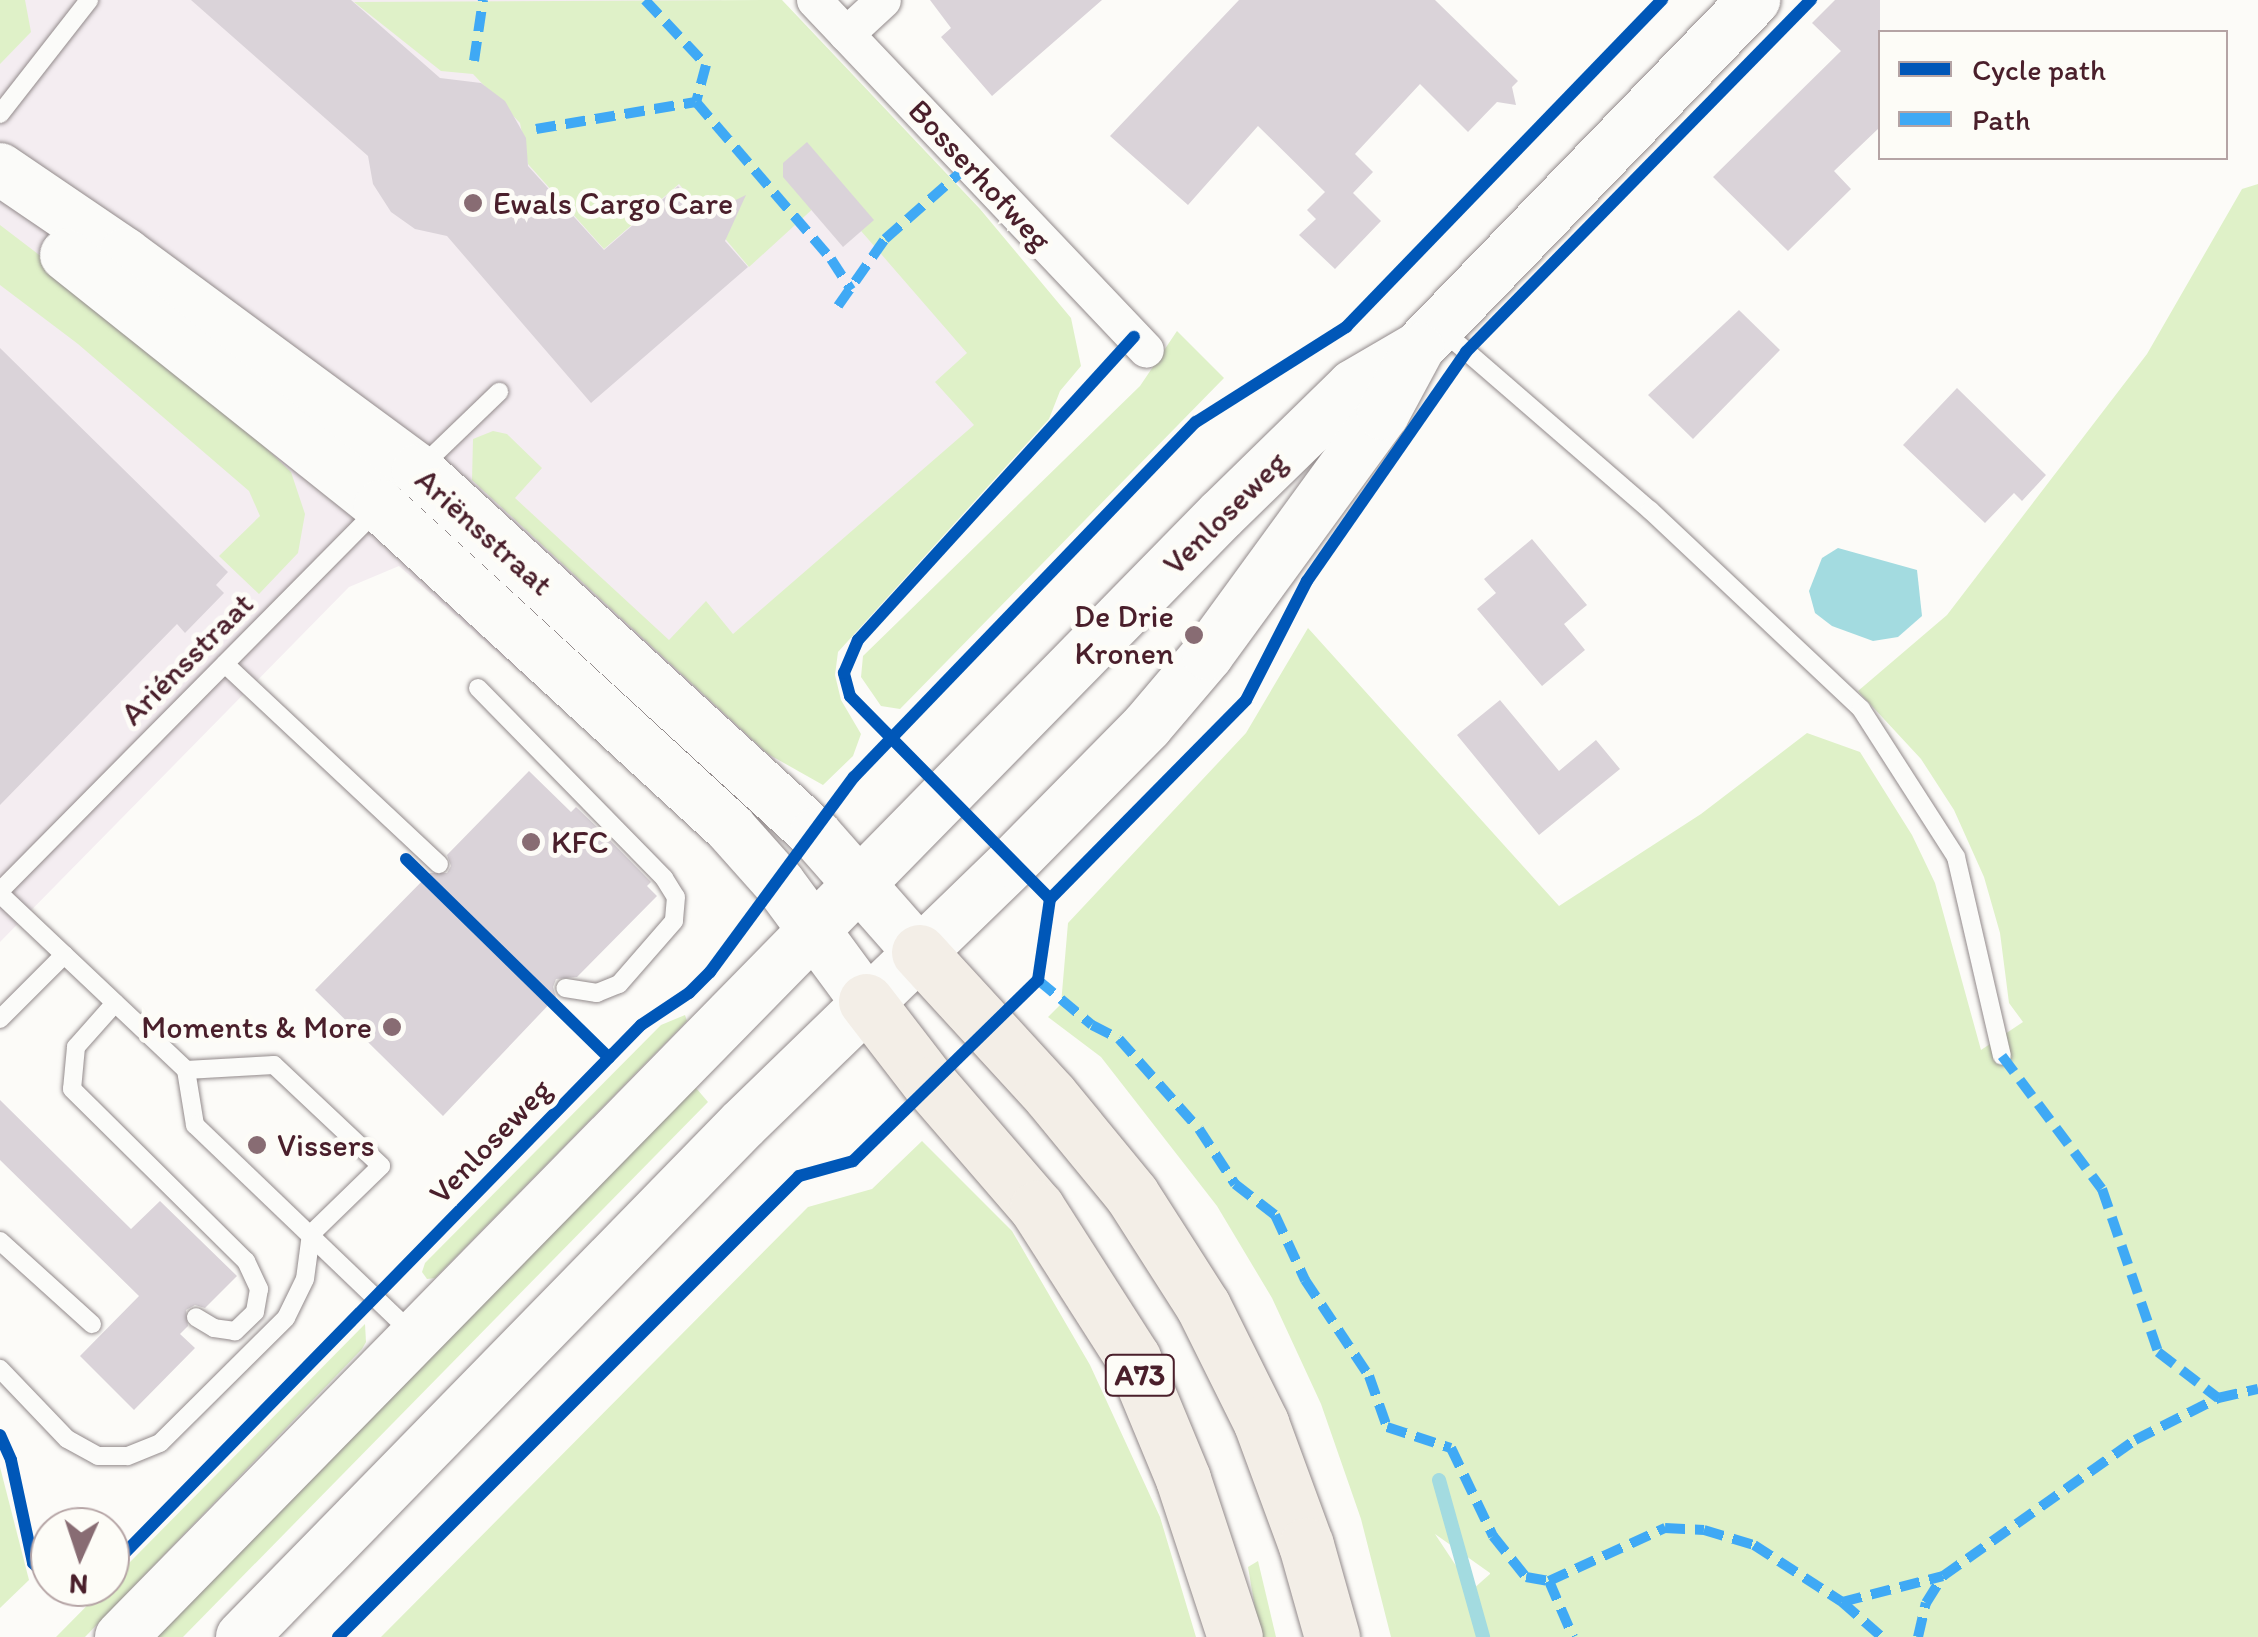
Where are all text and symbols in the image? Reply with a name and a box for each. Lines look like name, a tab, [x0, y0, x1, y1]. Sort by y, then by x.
legend	[1878, 30, 2228, 160]
text: Cycle path	[1972, 51, 2106, 88]
street label: Bosserhofweg	[900, 92, 1060, 258]
text: Path	[1972, 101, 2030, 138]
place label: Ewals Cargo Care	[493, 184, 734, 222]
marker: Ewals Cargo Care	[462, 192, 484, 214]
street label: Venloseweg	[1155, 443, 1295, 583]
street label: Ariënsstraat	[407, 460, 561, 604]
street label: Ariénsstraat	[113, 585, 261, 733]
place label: De Drie Kronen	[1073, 598, 1174, 673]
marker: De Drie Kronen	[1183, 624, 1205, 646]
place label: KFC	[551, 823, 609, 861]
marker: KFC	[520, 831, 542, 853]
place label: Moments & More	[141, 1008, 372, 1046]
marker: Moments & More	[381, 1016, 403, 1038]
street label: Venloseweg	[421, 1070, 559, 1212]
place label: Vissers	[277, 1126, 375, 1164]
marker: Vissers	[246, 1134, 268, 1156]
road number: A73	[1102, 1350, 1178, 1400]
north arrow	[30, 1507, 130, 1607]
text: N	[68, 1567, 89, 1602]

